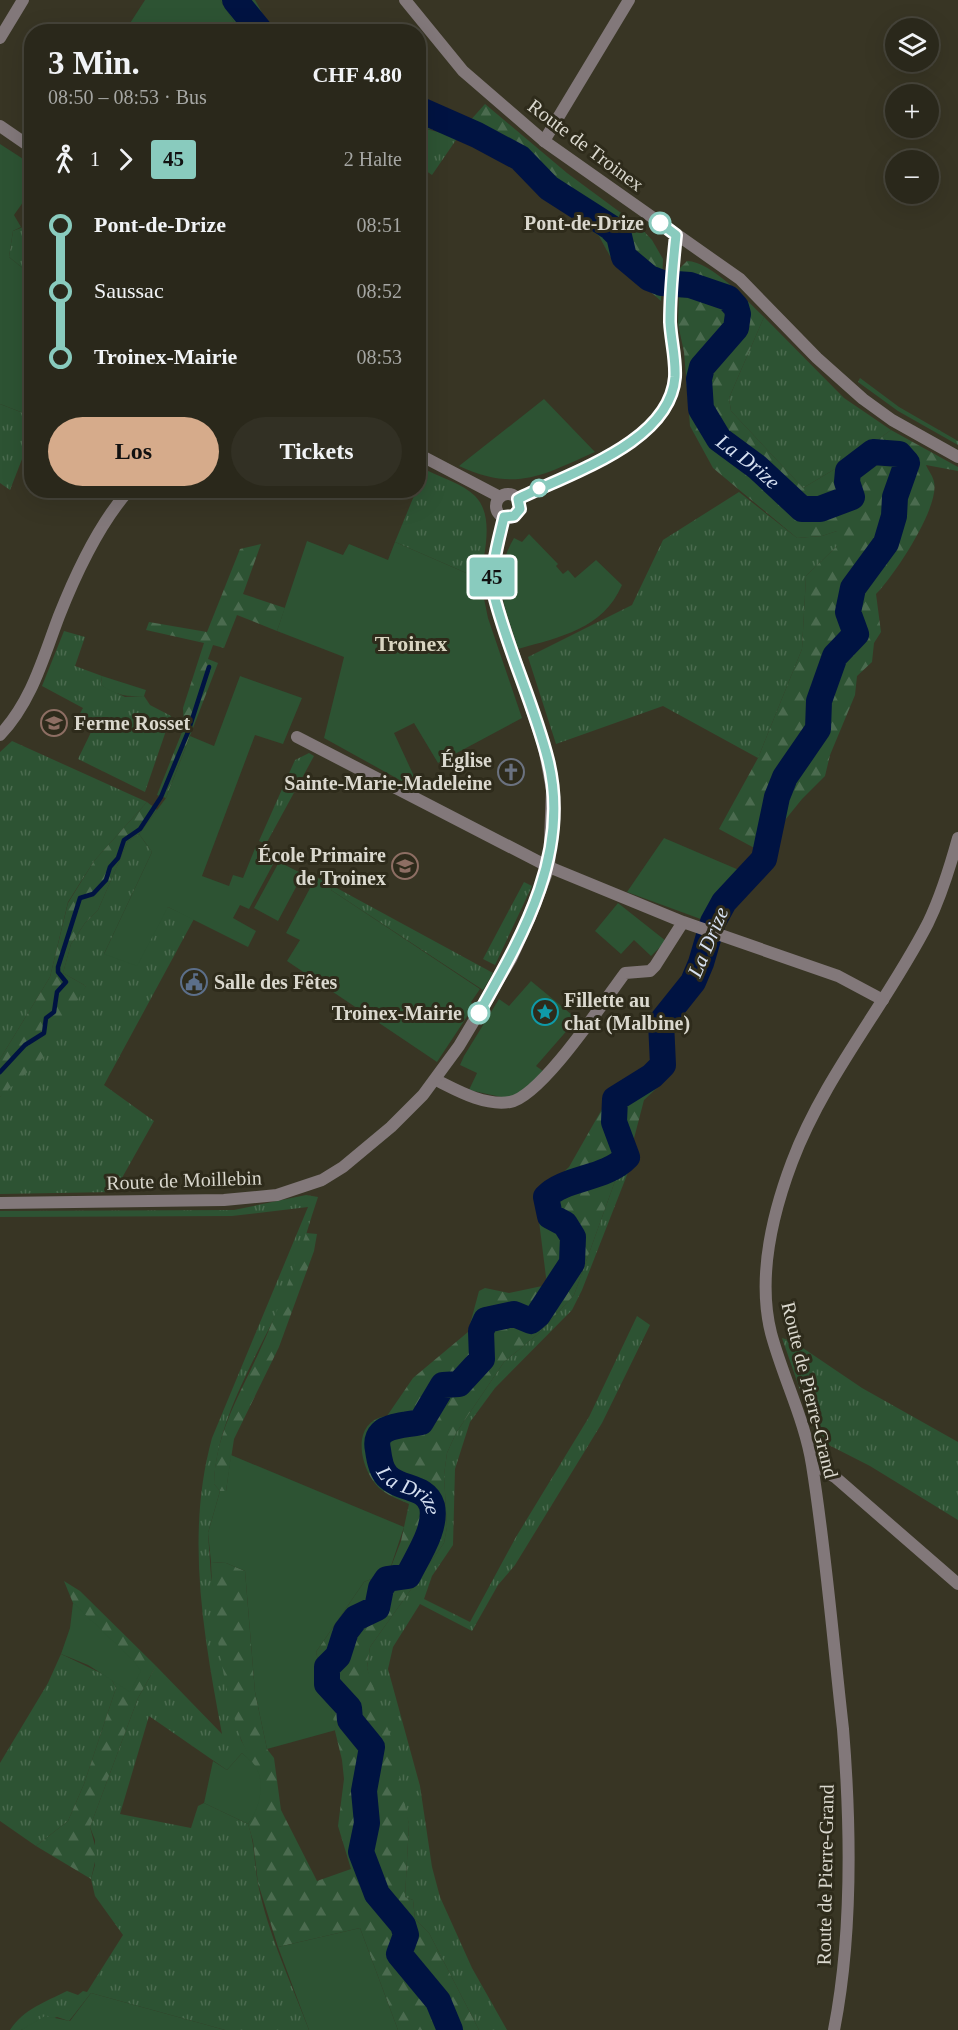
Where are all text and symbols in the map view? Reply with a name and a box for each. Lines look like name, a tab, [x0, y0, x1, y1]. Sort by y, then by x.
map controls	[885, 18, 939, 204]
button: layers	[885, 18, 939, 72]
text: 3 Min.	[48, 45, 140, 81]
text: CHF 4.80	[312, 62, 402, 87]
button: +	[885, 84, 939, 138]
text: 08:50 – 08:53 · Bus	[48, 86, 207, 108]
street label: Route de Troinex	[524, 94, 648, 196]
icon: walk	[48, 143, 81, 176]
icon: forward	[109, 143, 142, 176]
text: 45	[163, 147, 184, 171]
text: 1	[90, 148, 100, 170]
text: 2 Halte	[344, 148, 402, 170]
button: −	[885, 150, 939, 204]
text: Pont-de-Drize	[94, 212, 226, 237]
place label: Pont-de-Drize	[524, 212, 644, 234]
marker: Pont-de-Drize	[649, 212, 671, 234]
text: 08:51	[356, 214, 402, 236]
text: Saussac	[94, 278, 164, 303]
text: 08:52	[356, 280, 402, 302]
text: Troinex-Mairie	[94, 344, 237, 369]
text: 08:53	[356, 346, 402, 368]
button: Los	[48, 417, 219, 486]
button: Tickets	[231, 417, 402, 486]
water label: La Drize	[711, 429, 785, 494]
unlabelled marker	[530, 479, 548, 497]
line badge: 45	[465, 558, 519, 596]
text: 45	[482, 565, 503, 589]
district label: Troinex	[375, 631, 447, 656]
school or university icon: Ferme Rosset	[39, 708, 69, 738]
place label: Ferme Rosset	[74, 712, 190, 734]
place label: Église Sainte-Marie-Madeleine	[284, 749, 492, 794]
church icon: Église Sainte-Marie-Madeleine	[496, 757, 526, 787]
place label: École Primaire de Troinex	[258, 844, 386, 889]
school or university icon: École Primaire de Troinex	[390, 851, 420, 881]
water label: La Drize	[682, 903, 734, 982]
public building icon: Salle des Fêtes	[179, 967, 209, 997]
place label: Salle des Fêtes	[214, 971, 338, 993]
place label: Fillette au chat (Malbine)	[564, 989, 690, 1035]
place icon: Fillette au chat (Malbine)	[530, 997, 560, 1027]
place label: Troinex-Mairie	[332, 1002, 462, 1024]
marker: Troinex-Mairie	[468, 1002, 490, 1024]
street label: Route de Moillebin	[106, 1166, 262, 1194]
street label: Route de Pierre-Grand	[777, 1300, 843, 1480]
water label: La Drize	[371, 1461, 445, 1516]
street label: Route de Pierre-Grand	[812, 1784, 838, 1966]

